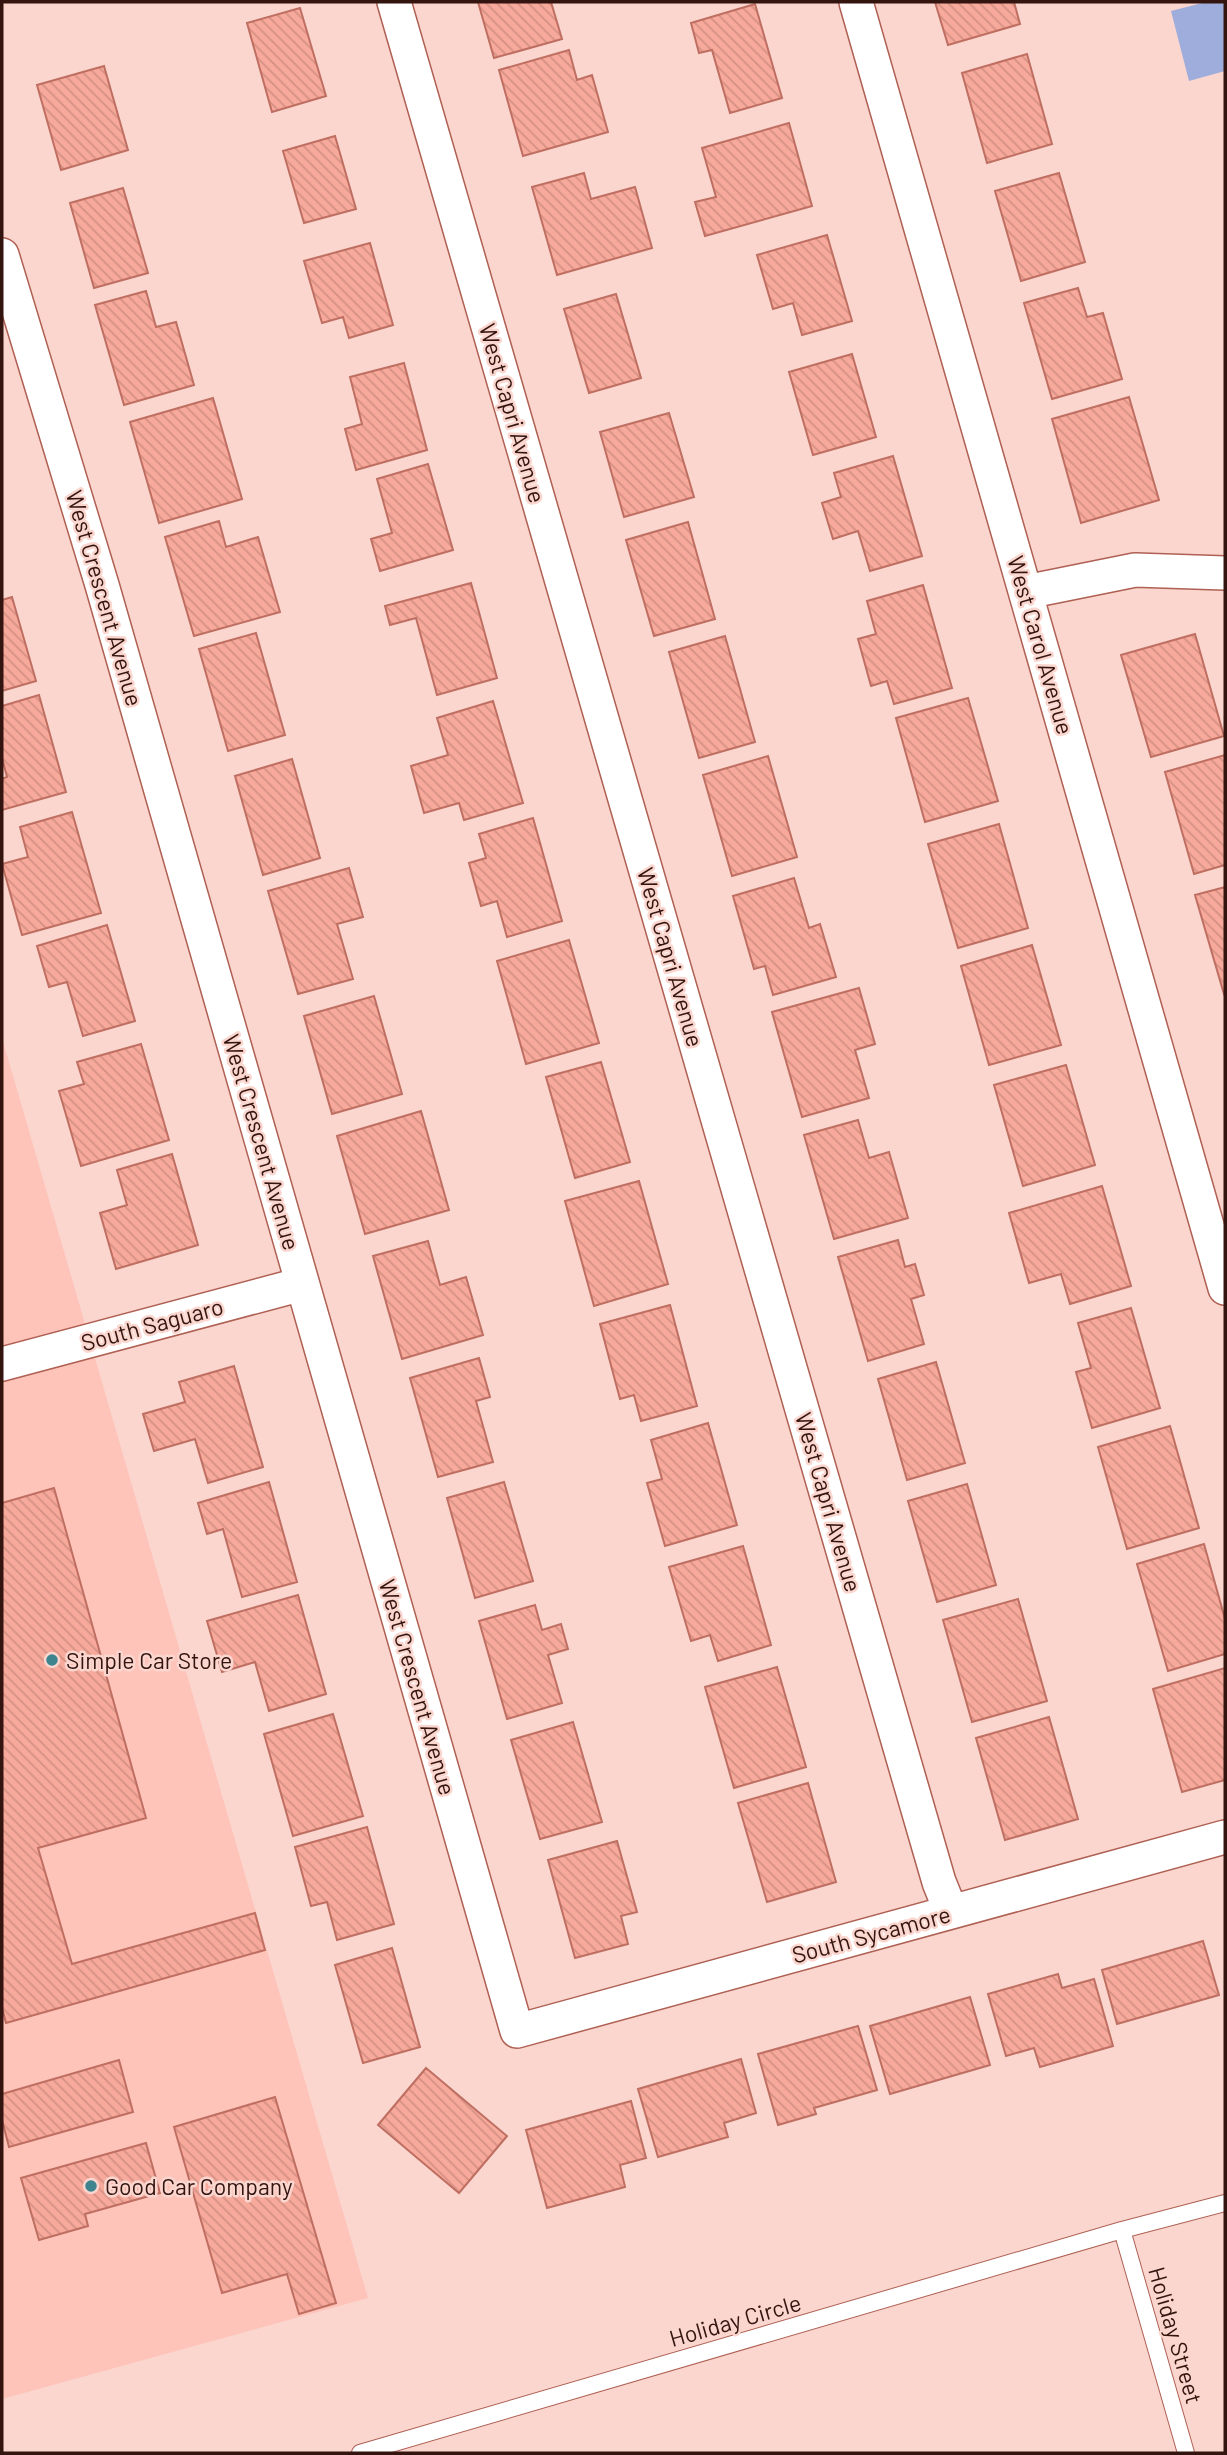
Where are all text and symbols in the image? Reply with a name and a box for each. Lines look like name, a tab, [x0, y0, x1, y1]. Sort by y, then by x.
street label: West Capri Avenue	[474, 320, 552, 506]
street label: West Crescent Avenue	[61, 487, 149, 709]
street label: West Carol Avenue	[1002, 552, 1080, 738]
street label: West Capri Avenue	[632, 864, 710, 1050]
street label: West Crescent Avenue	[218, 1031, 306, 1253]
street label: South Saguaro	[78, 1292, 226, 1356]
street label: West Capri Avenue	[790, 1409, 868, 1595]
street label: West Crescent Avenue	[374, 1576, 462, 1798]
place label: Simple Car Store	[66, 1646, 232, 1674]
marker: Simple Car Store	[44, 1652, 60, 1668]
street label: South Sycamore	[789, 1899, 953, 1969]
place label: Good Car Company	[105, 2172, 293, 2200]
marker: Good Car Company	[83, 2178, 99, 2194]
street label: Holiday Street	[1143, 2263, 1209, 2407]
street label: Holiday Circle	[666, 2288, 804, 2352]

